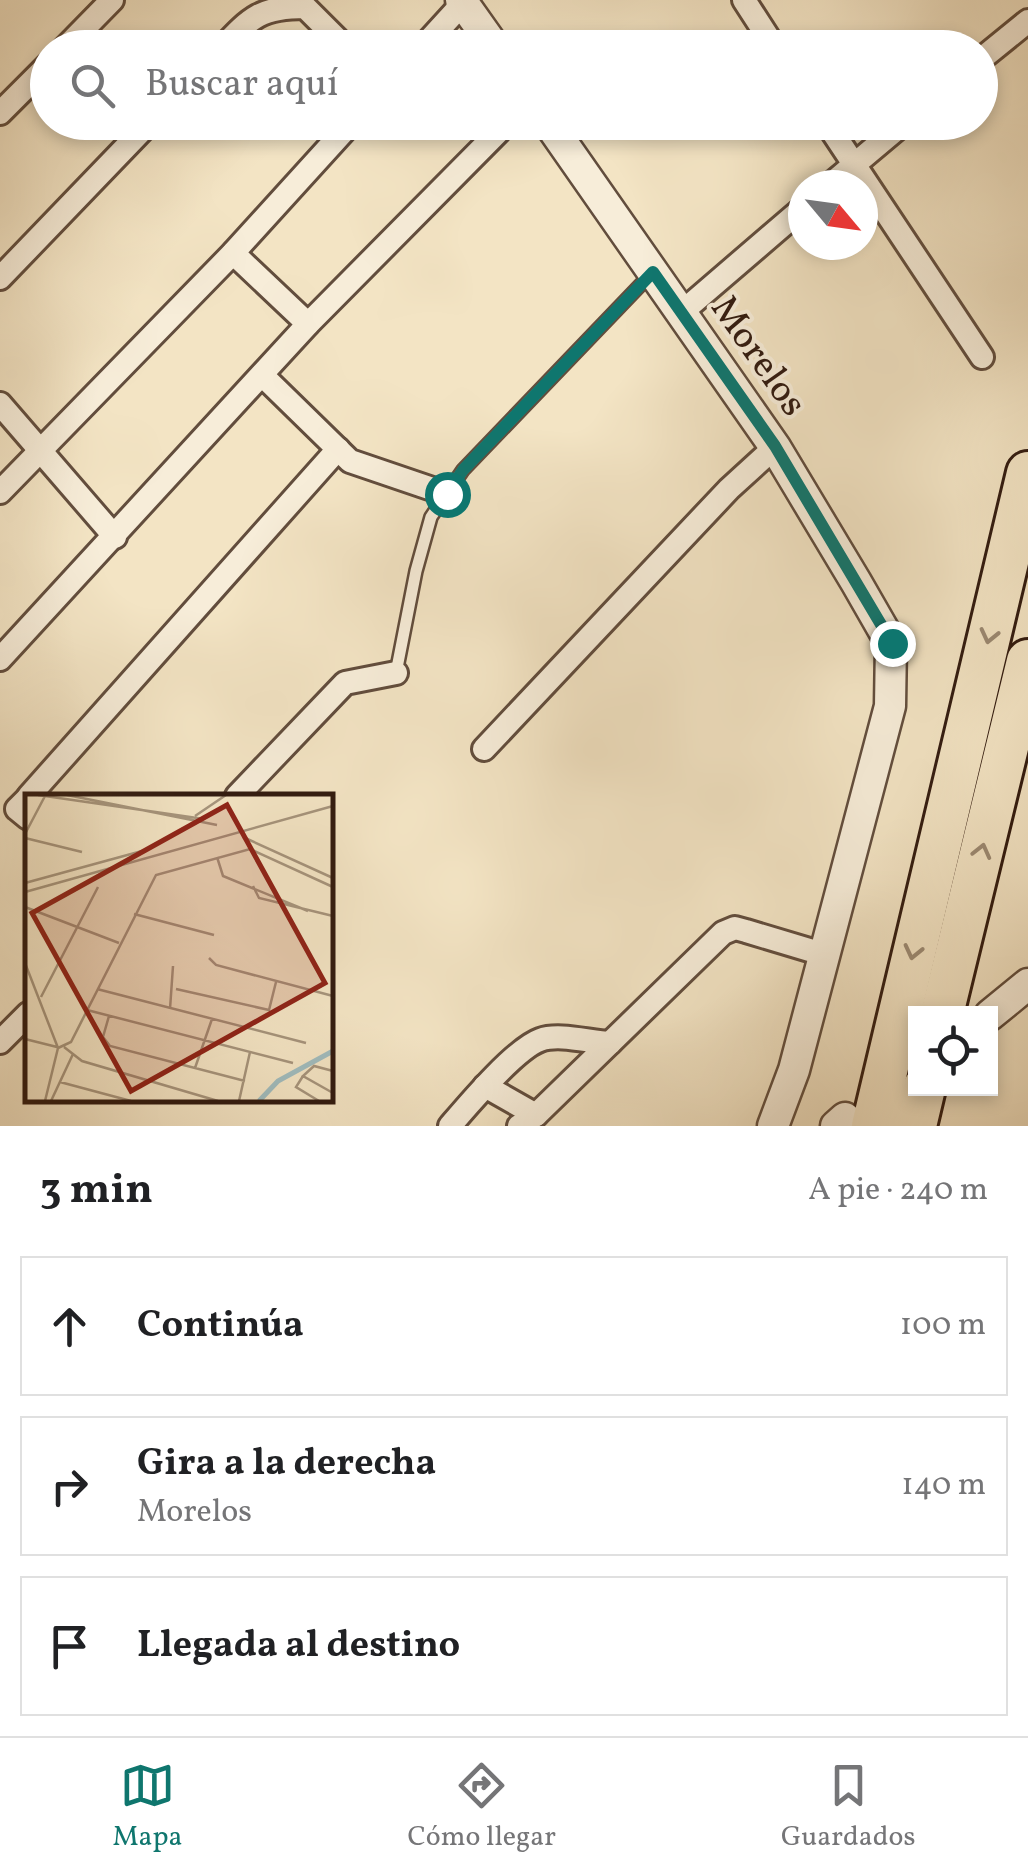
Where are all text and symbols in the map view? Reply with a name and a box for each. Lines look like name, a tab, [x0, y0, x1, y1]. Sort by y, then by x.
search box	[30, 30, 998, 140]
icon: search	[65, 58, 120, 113]
text: Buscar aquí	[145, 59, 338, 112]
north arrow	[788, 170, 878, 260]
street label: Morelos	[696, 286, 818, 428]
route start	[425, 472, 471, 518]
route end	[870, 621, 916, 667]
one-way arrow	[980, 627, 1001, 644]
inset map	[25, 794, 332, 1101]
one-way arrow	[970, 843, 991, 860]
one-way arrow	[904, 943, 925, 960]
map controls	[908, 1006, 998, 1096]
button: locate	[908, 1006, 998, 1096]
text: 3 min	[40, 1162, 153, 1221]
text: A pie · 240 m	[808, 1169, 988, 1213]
icon: ahead	[42, 1299, 97, 1354]
text: Continúa	[137, 1300, 304, 1353]
text: 100 m	[900, 1304, 986, 1348]
text: Gira a la derecha	[137, 1438, 436, 1491]
icon: right	[42, 1459, 97, 1514]
text: 140 m	[901, 1464, 986, 1508]
text: Morelos	[137, 1491, 252, 1535]
icon: arrive	[42, 1619, 97, 1674]
text: Llegada al destino	[137, 1620, 460, 1673]
tab: Mapa	[113, 1758, 183, 1857]
tab: Cómo llegar	[408, 1758, 556, 1857]
tab: Guardados	[781, 1758, 915, 1857]

